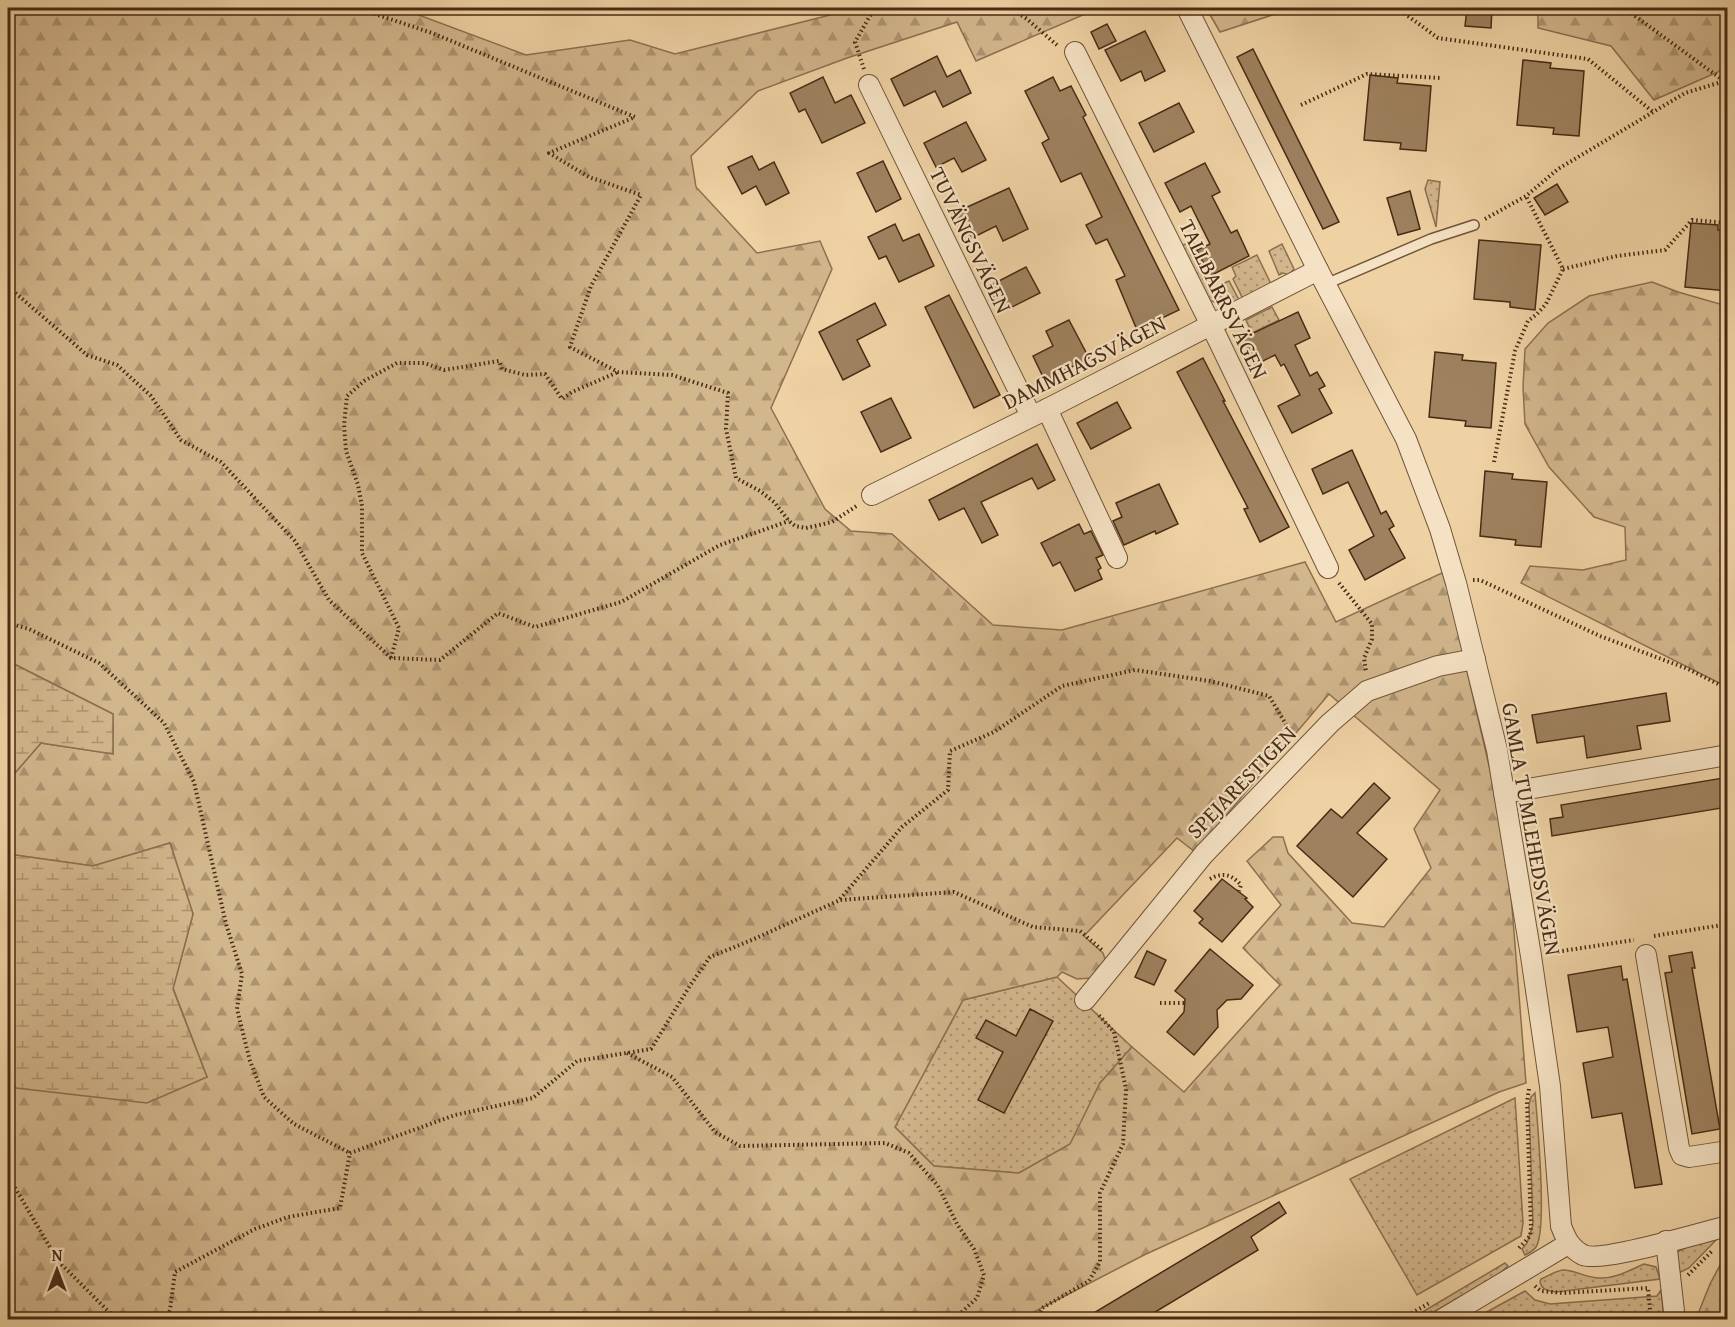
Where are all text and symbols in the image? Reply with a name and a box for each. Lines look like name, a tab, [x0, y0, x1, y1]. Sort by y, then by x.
street label: TUVÄNGSVÄGEN	[922, 162, 1020, 318]
street label: TALLBARRSVÄGEN	[1171, 214, 1277, 384]
street label: DAMMHAGSVÄGEN	[997, 307, 1171, 417]
street label: GAMLA TUMLEHEDSVÄGEN	[1494, 700, 1570, 958]
street label: SPEJARESTIGEN	[1179, 718, 1303, 846]
north arrow	[27, 1240, 87, 1300]
text: N	[52, 1243, 63, 1267]

